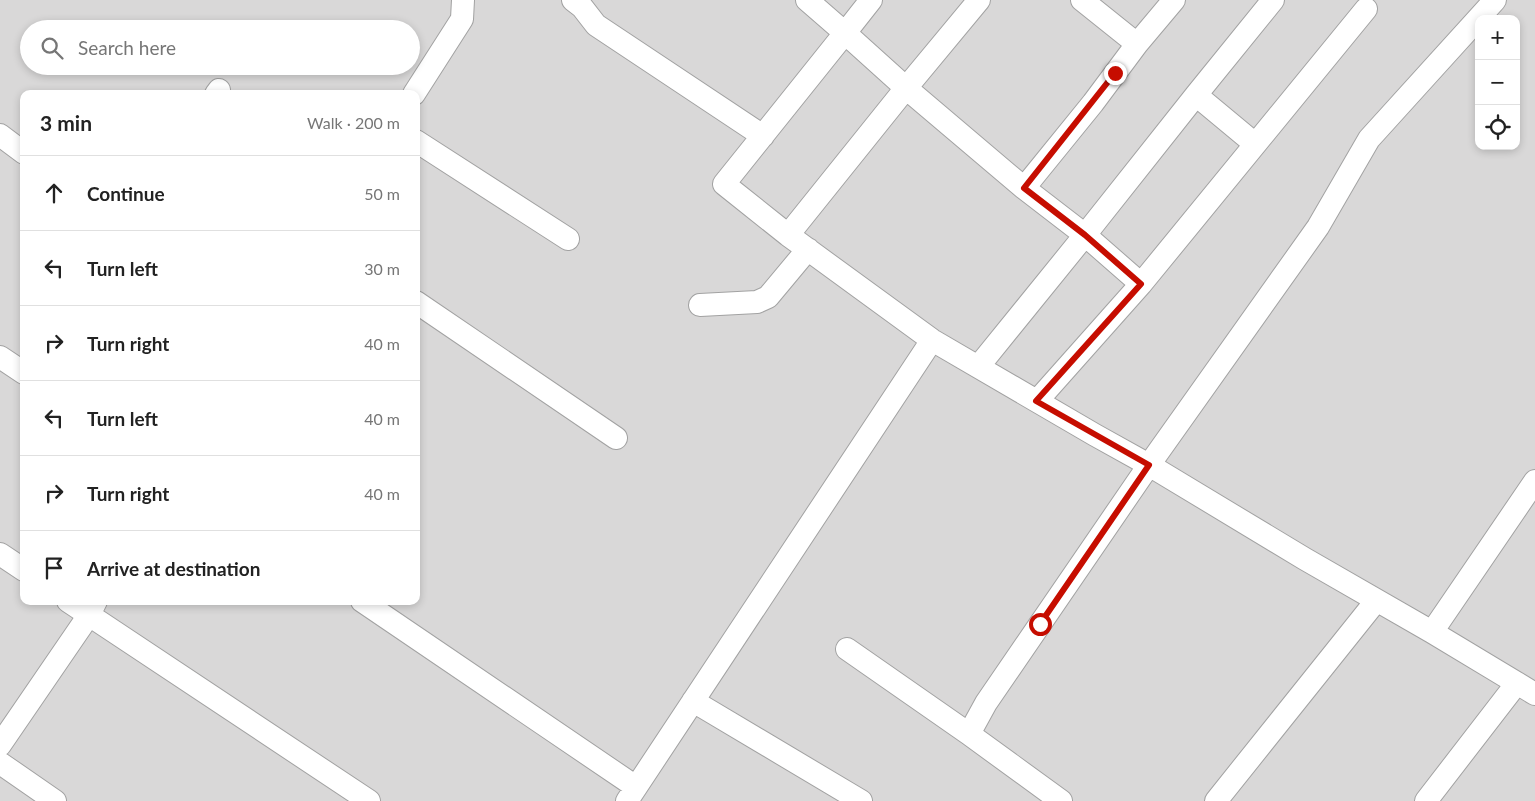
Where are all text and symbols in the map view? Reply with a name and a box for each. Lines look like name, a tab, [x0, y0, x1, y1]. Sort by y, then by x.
map controls	[1475, 15, 1520, 150]
button: +	[1475, 15, 1520, 60]
search box	[20, 20, 420, 75]
icon: search	[38, 34, 66, 62]
text: Search here	[78, 36, 176, 59]
button: −	[1475, 60, 1520, 105]
route end	[1104, 62, 1127, 85]
button: locate	[1475, 105, 1520, 150]
text: 3 min	[40, 110, 92, 135]
text: Walk · 200 m	[307, 113, 400, 132]
icon: ahead	[40, 179, 68, 207]
text: Continue	[87, 182, 165, 205]
text: 50 m	[364, 184, 400, 203]
icon: left	[40, 254, 68, 282]
text: Turn left	[87, 257, 158, 280]
text: 30 m	[364, 259, 400, 278]
icon: right	[40, 329, 68, 357]
text: Turn right	[87, 332, 169, 355]
text: 40 m	[364, 334, 400, 353]
icon: left	[40, 404, 68, 432]
text: Turn left	[87, 407, 158, 430]
text: 40 m	[364, 409, 400, 428]
icon: right	[40, 479, 68, 507]
text: Turn right	[87, 482, 169, 505]
text: 40 m	[364, 484, 400, 503]
icon: arrive	[40, 554, 68, 582]
text: Arrive at destination	[87, 557, 260, 580]
route start	[1029, 613, 1052, 636]

